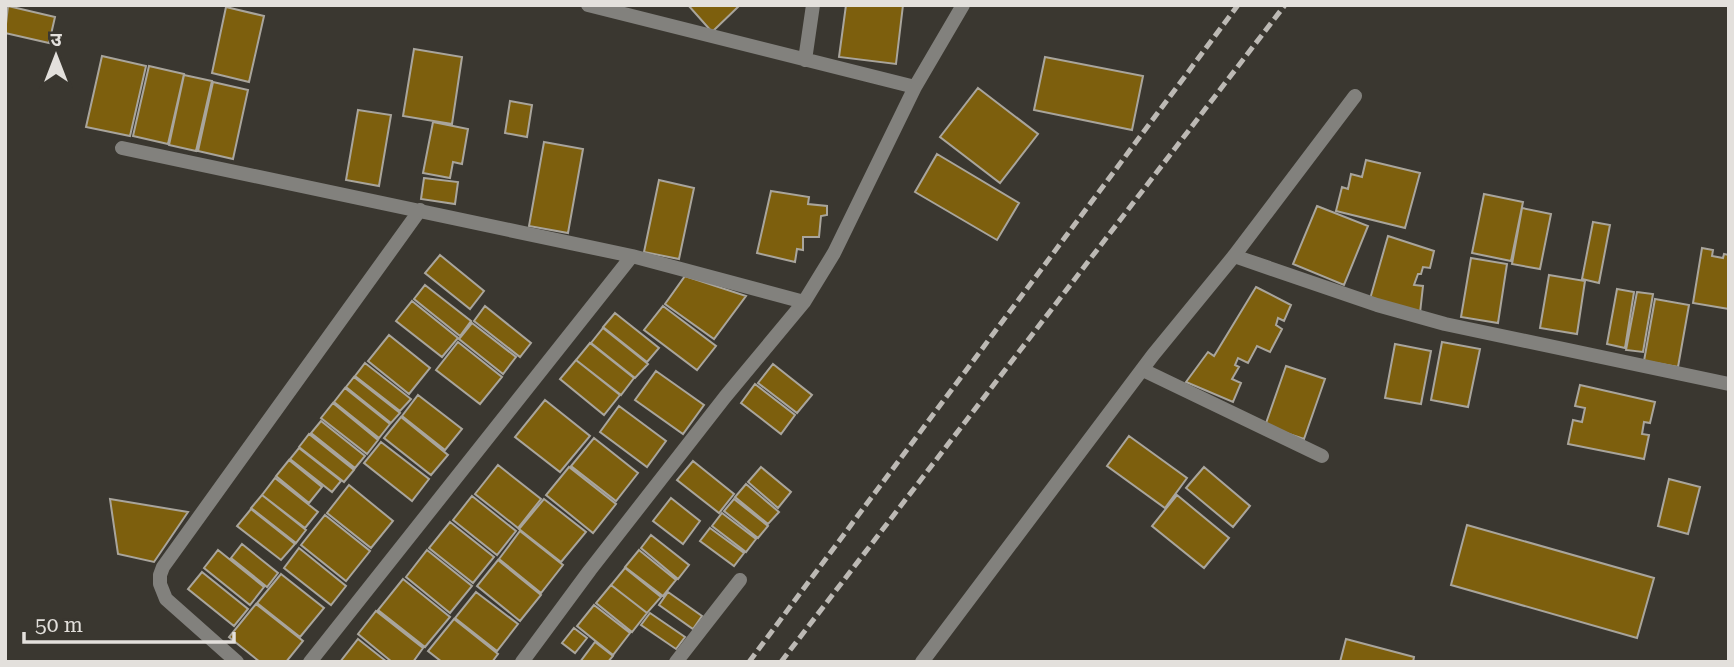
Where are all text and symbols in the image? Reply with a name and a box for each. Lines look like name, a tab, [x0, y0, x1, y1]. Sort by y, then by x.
north arrow	[21, 21, 91, 91]
text: उ	[50, 28, 62, 51]
scale bar	[24, 600, 234, 644]
text: 50 m	[35, 613, 83, 637]

